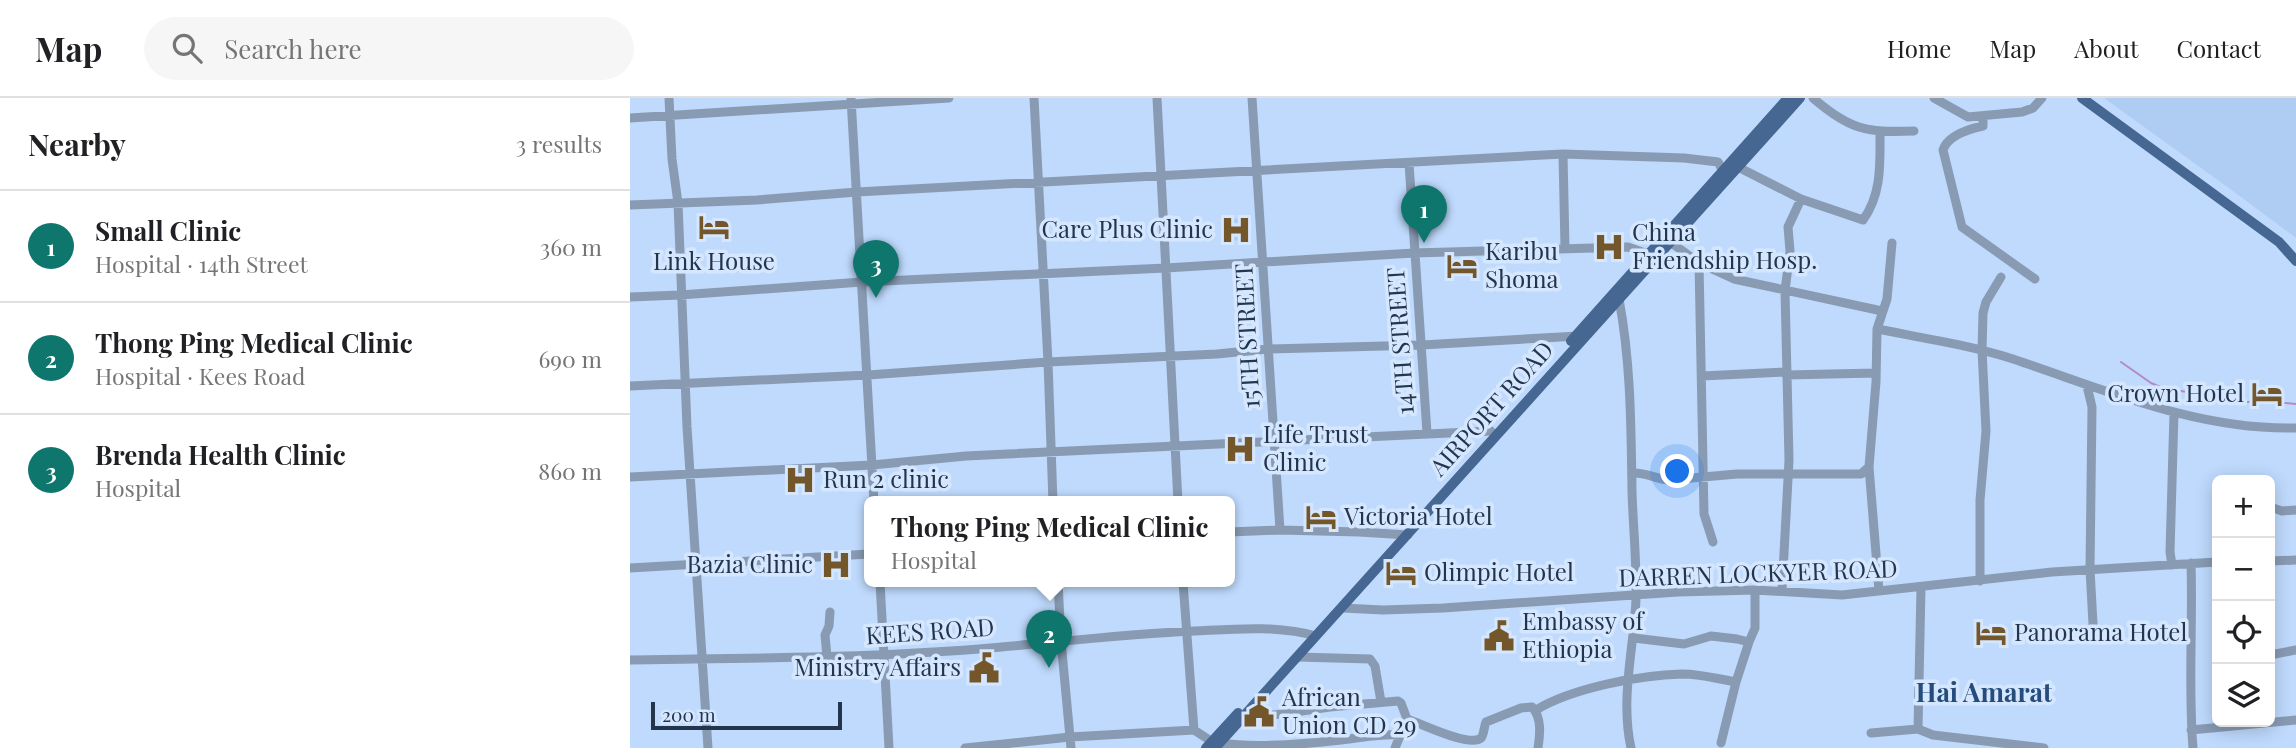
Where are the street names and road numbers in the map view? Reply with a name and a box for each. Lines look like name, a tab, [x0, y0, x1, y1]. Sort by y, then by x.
street label: 15TH STREET	[1226, 263, 1266, 409]
street label: 14TH STREET	[1378, 266, 1420, 416]
street label: AIRPORT ROAD	[1421, 334, 1559, 482]
street label: DARREN LOCKYER ROAD	[1618, 551, 1898, 593]
street label: KEES ROAD	[864, 610, 995, 650]

